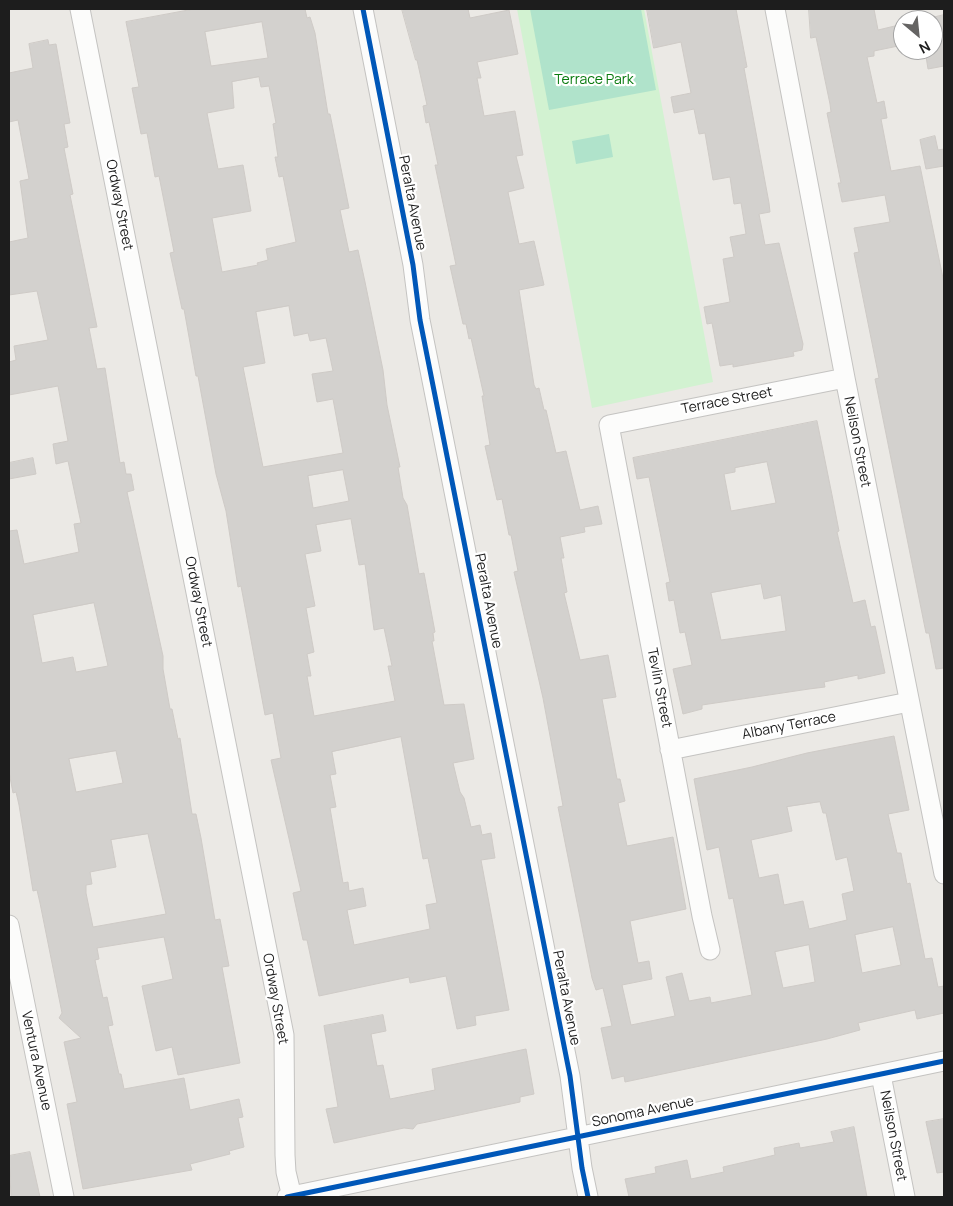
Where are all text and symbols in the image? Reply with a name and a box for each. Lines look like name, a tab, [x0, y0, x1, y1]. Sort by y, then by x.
north arrow	[893, 10, 943, 60]
text: N	[916, 37, 934, 59]
park label: Terrace Park	[554, 72, 634, 88]
street label: Peralta Avenue	[395, 154, 429, 252]
street label: Ordway Street	[102, 158, 136, 252]
street label: Terrace Street	[680, 384, 774, 418]
street label: Neilson Street	[840, 395, 874, 489]
street label: Peralta Avenue	[471, 552, 505, 650]
street label: Ordway Street	[181, 555, 215, 649]
street label: Tevlin Street	[643, 647, 675, 729]
street label: Albany Terrace	[741, 709, 837, 743]
street label: Peralta Avenue	[549, 949, 583, 1047]
street label: Ordway Street	[259, 952, 291, 1046]
street label: Ventura Avenue	[17, 1010, 55, 1112]
street label: Neilson Street	[876, 1089, 910, 1183]
street label: Sonoma Avenue	[590, 1093, 696, 1131]

